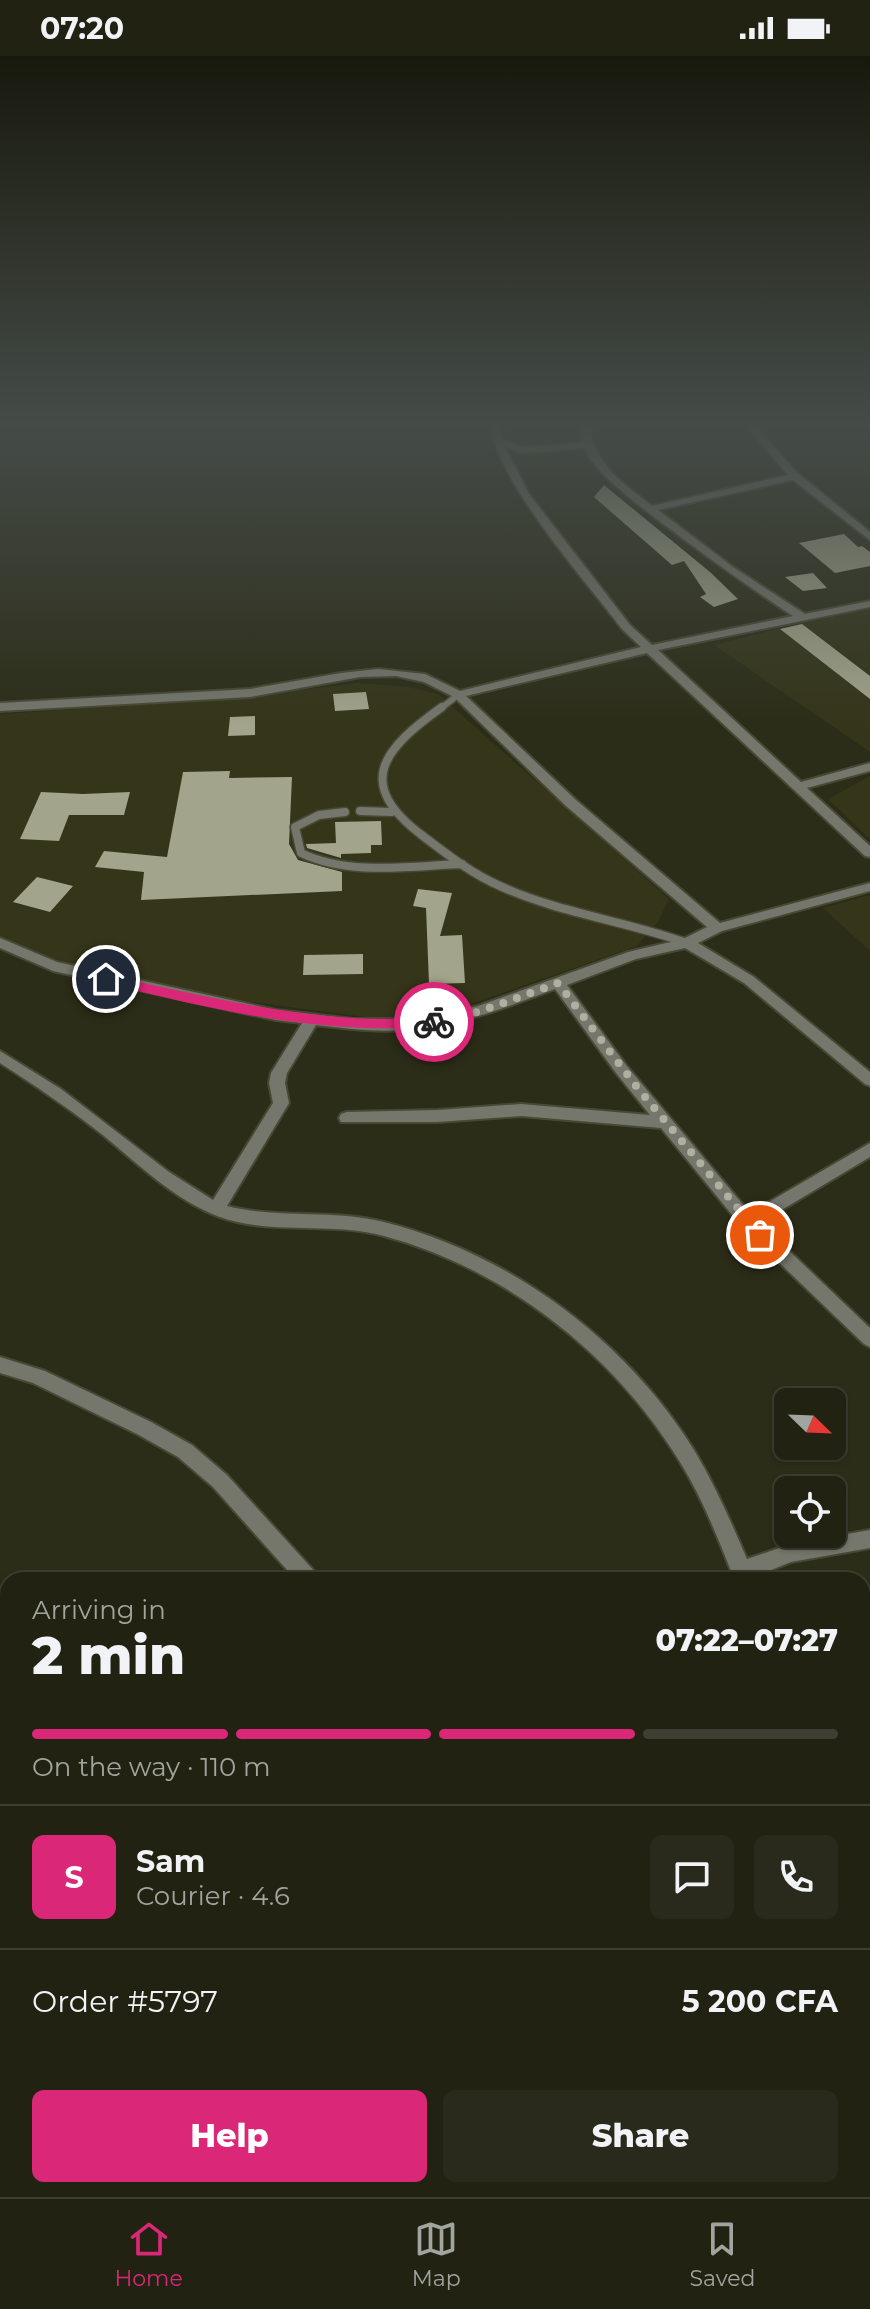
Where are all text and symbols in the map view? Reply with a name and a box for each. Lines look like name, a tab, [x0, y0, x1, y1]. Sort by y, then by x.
text: 07:20	[40, 10, 124, 47]
pin	[72, 945, 140, 1013]
icon: home	[84, 957, 128, 1001]
courier	[394, 982, 474, 1062]
icon: bike	[412, 1000, 456, 1044]
pin	[726, 1201, 794, 1269]
icon: bag	[738, 1213, 782, 1257]
north arrow	[774, 1388, 846, 1460]
map controls	[774, 1388, 846, 1548]
button: locate	[774, 1476, 846, 1548]
text: Arriving in	[32, 1594, 166, 1626]
text: 07:22–07:27	[655, 1622, 838, 1659]
text: 2 min	[32, 1624, 185, 1687]
text: On the way · 110 m	[32, 1751, 271, 1783]
button: chat	[650, 1835, 734, 1919]
button: phone	[754, 1835, 838, 1919]
text: Sam	[136, 1843, 205, 1880]
text: S	[64, 1859, 84, 1896]
text: Courier · 4.6	[136, 1880, 290, 1912]
text: Order #5797	[32, 1983, 218, 2020]
text: 5 200 CFA	[682, 1983, 838, 2020]
button: Help	[32, 2090, 427, 2182]
button: Share	[443, 2090, 838, 2182]
tab: Home	[114, 2217, 183, 2292]
tab: Map	[412, 2217, 461, 2292]
tab: Saved	[689, 2217, 756, 2292]

